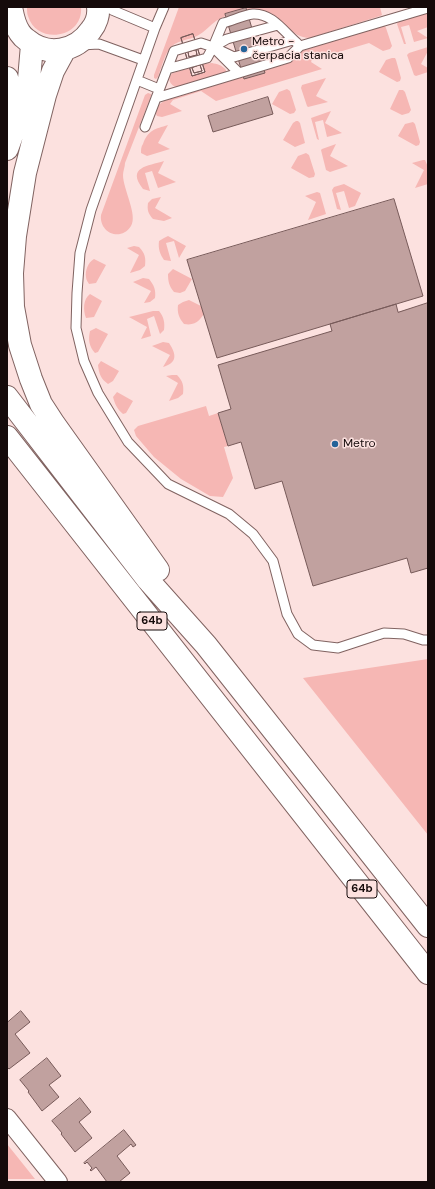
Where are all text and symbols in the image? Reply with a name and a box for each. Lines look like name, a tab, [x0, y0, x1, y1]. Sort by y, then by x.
place label: Metro - čerpacia stanica	[252, 35, 344, 63]
marker: Metro - čerpacia stanica	[239, 44, 249, 54]
place label: Metro	[343, 437, 376, 451]
marker: Metro	[330, 439, 340, 449]
road number: 64b	[137, 612, 167, 630]
road number: 64b	[347, 880, 377, 898]

